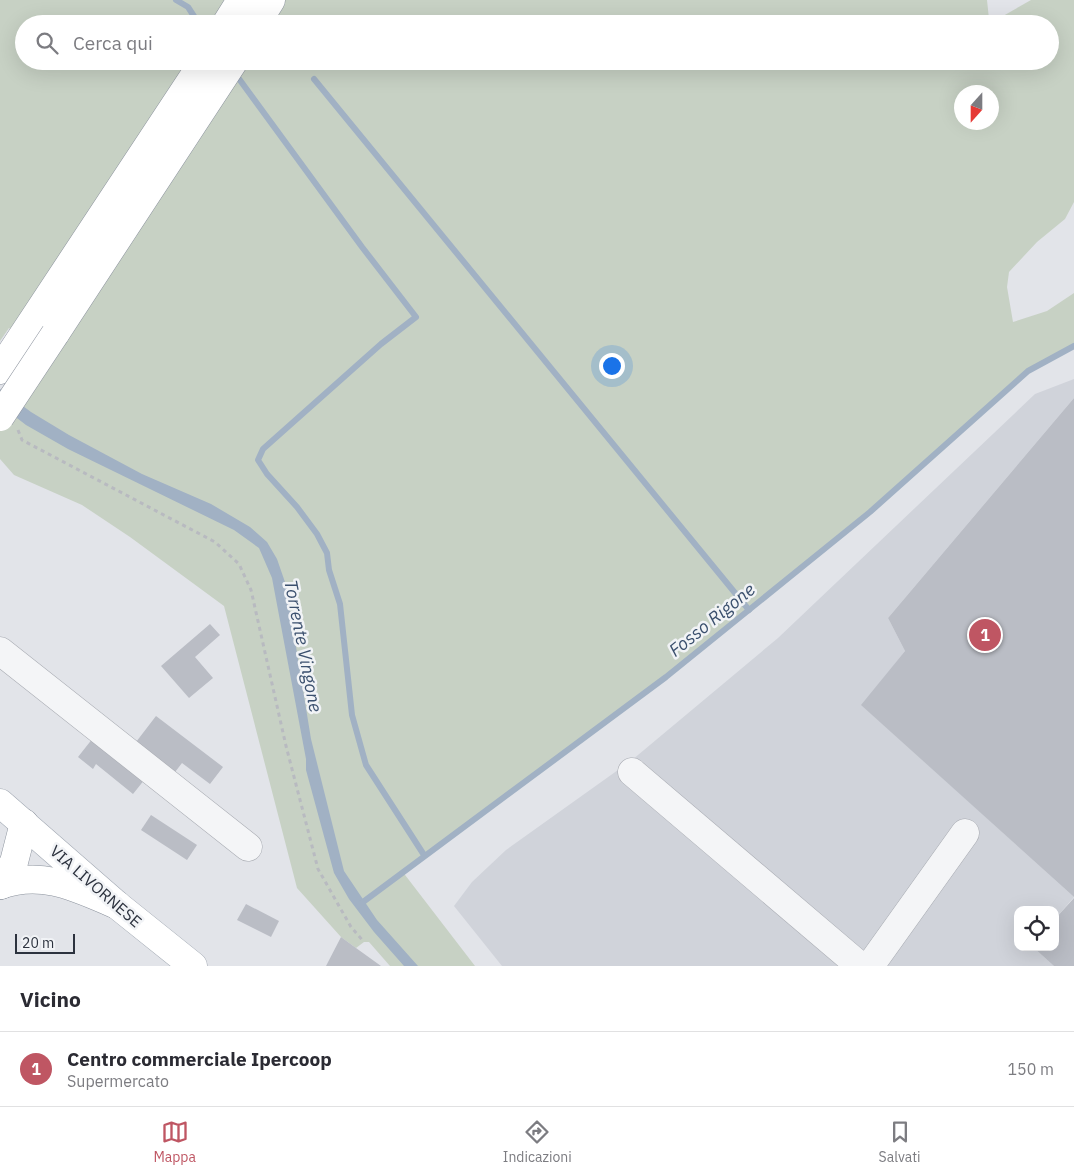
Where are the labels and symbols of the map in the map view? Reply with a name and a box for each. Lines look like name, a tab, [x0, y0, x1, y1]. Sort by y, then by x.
north arrow	[954, 85, 999, 130]
your location	[599, 353, 625, 379]
water label: Torrente Vingone	[279, 578, 328, 714]
water label: Fosso Rigone	[664, 578, 760, 661]
pin: 1	[969, 616, 1001, 654]
street label: VIA LIVORNESE	[46, 841, 146, 931]
scale bar	[15, 931, 75, 954]

